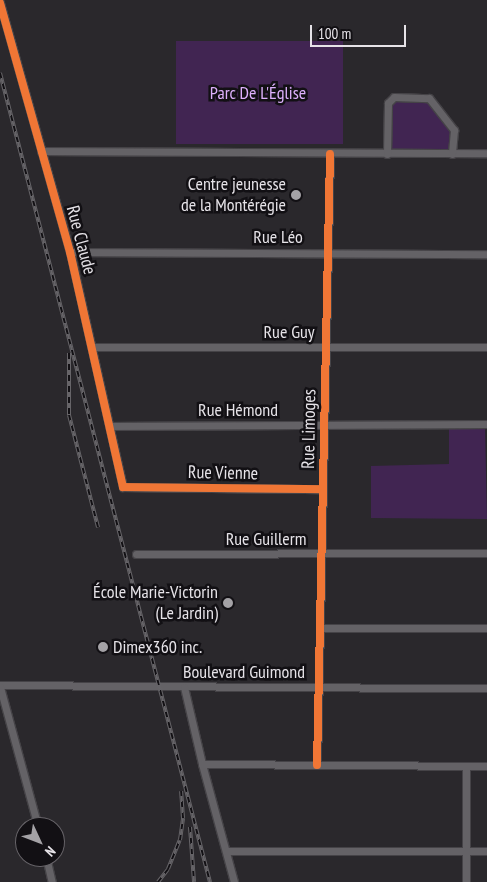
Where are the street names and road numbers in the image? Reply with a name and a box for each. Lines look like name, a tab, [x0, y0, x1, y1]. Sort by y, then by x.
street label: Rue Claude	[61, 203, 101, 277]
street label: Rue Léo	[253, 226, 303, 248]
street label: Rue Guy	[263, 321, 315, 343]
street label: Rue Limoges	[298, 389, 320, 469]
street label: Rue Hémond	[198, 399, 278, 421]
street label: Rue Vienne	[188, 462, 258, 484]
street label: Rue Guillerm	[226, 528, 306, 550]
street label: Boulevard Guimond	[183, 661, 305, 683]

